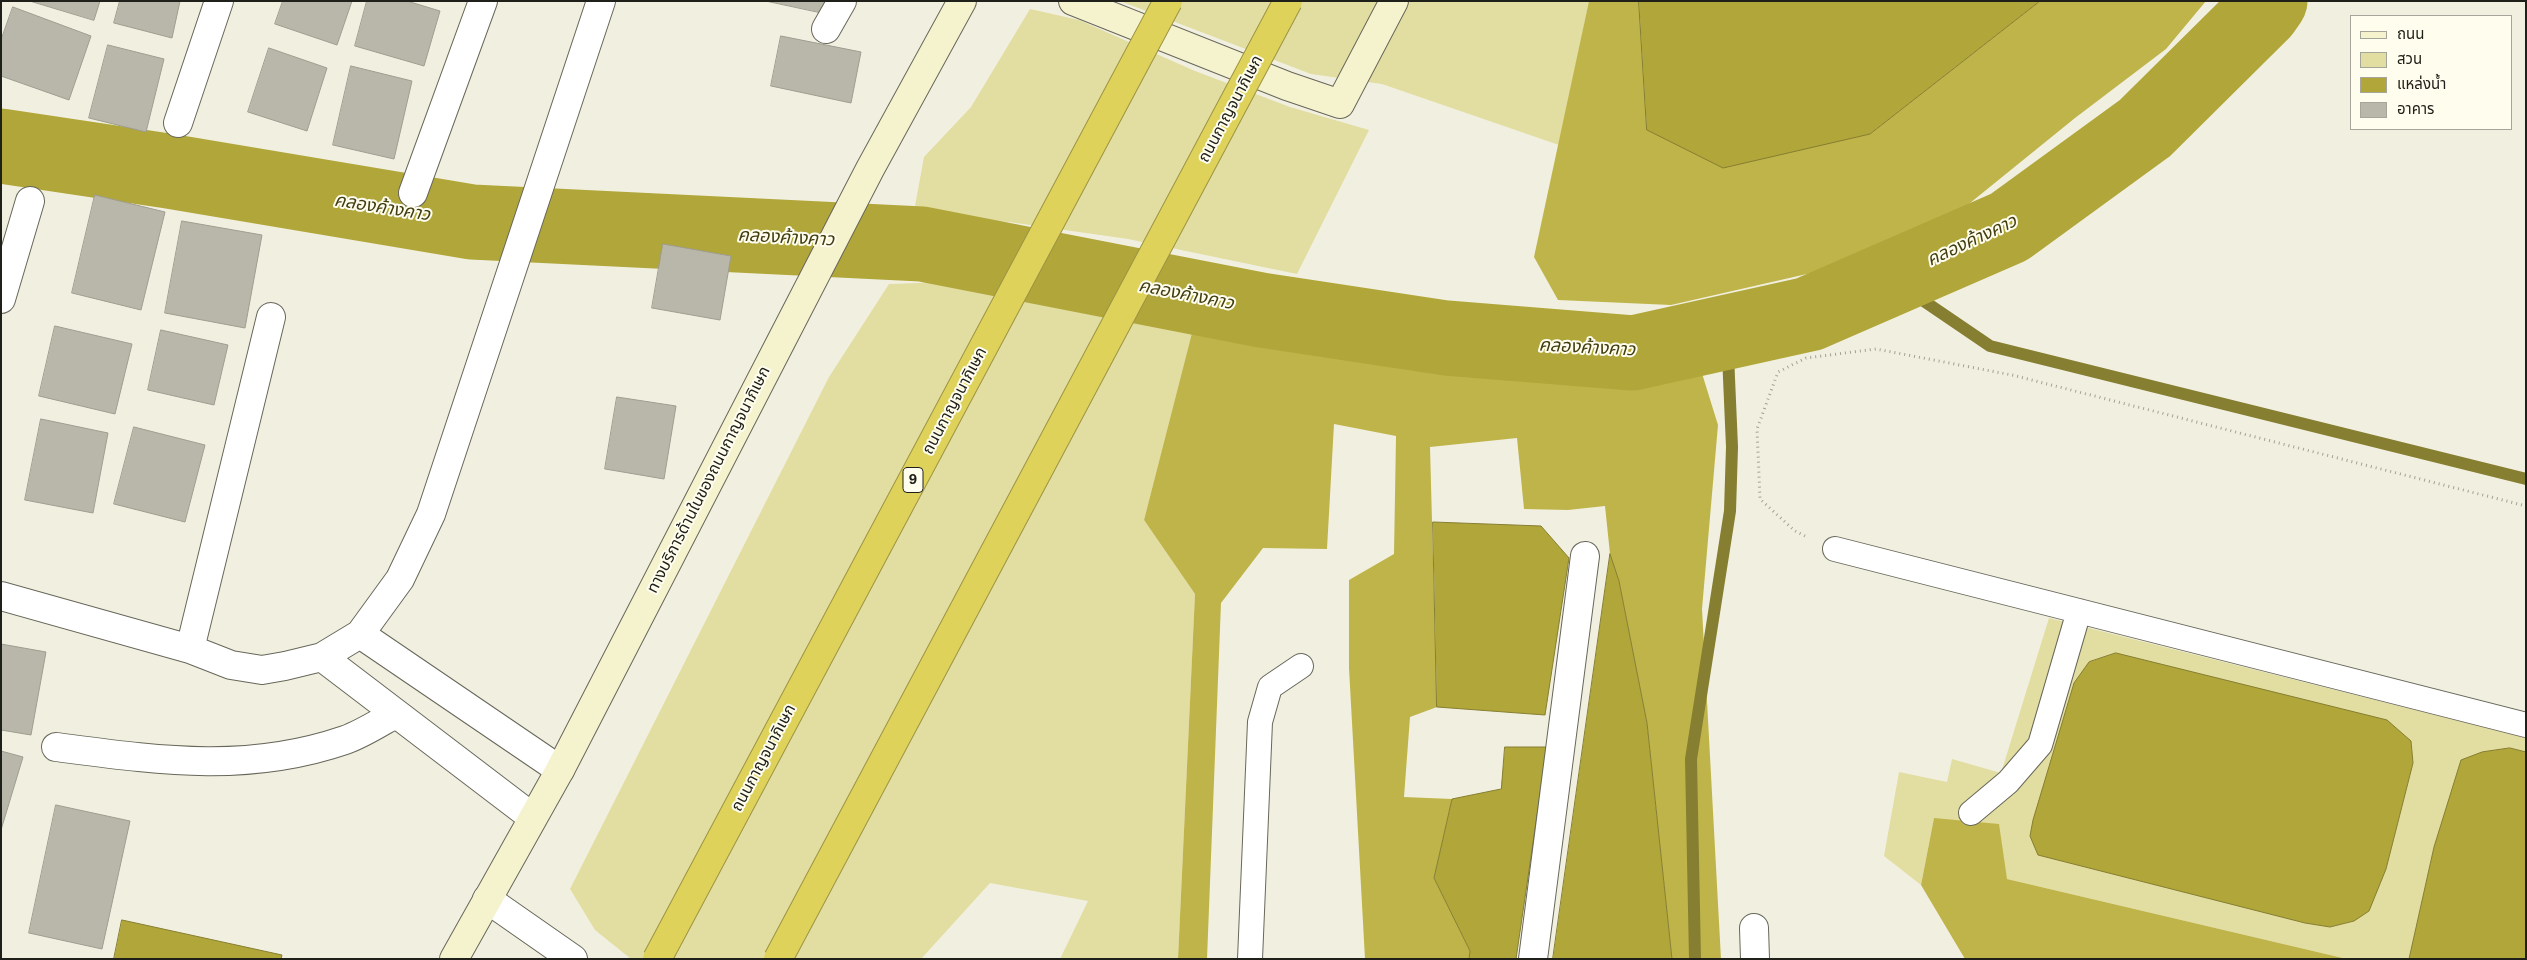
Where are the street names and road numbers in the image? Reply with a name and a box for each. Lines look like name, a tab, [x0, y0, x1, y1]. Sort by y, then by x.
street label: ถนนกาญจนาภิเษก	[1195, 52, 1267, 166]
street label: ถนนกาญจนาภิเษก	[919, 344, 991, 458]
street label: ทางบริการด้านในของถนนกาญจนาภิเษก	[643, 363, 775, 597]
road number: 9	[903, 468, 923, 492]
street label: ถนนกาญจนาภิเษก	[728, 701, 800, 815]

